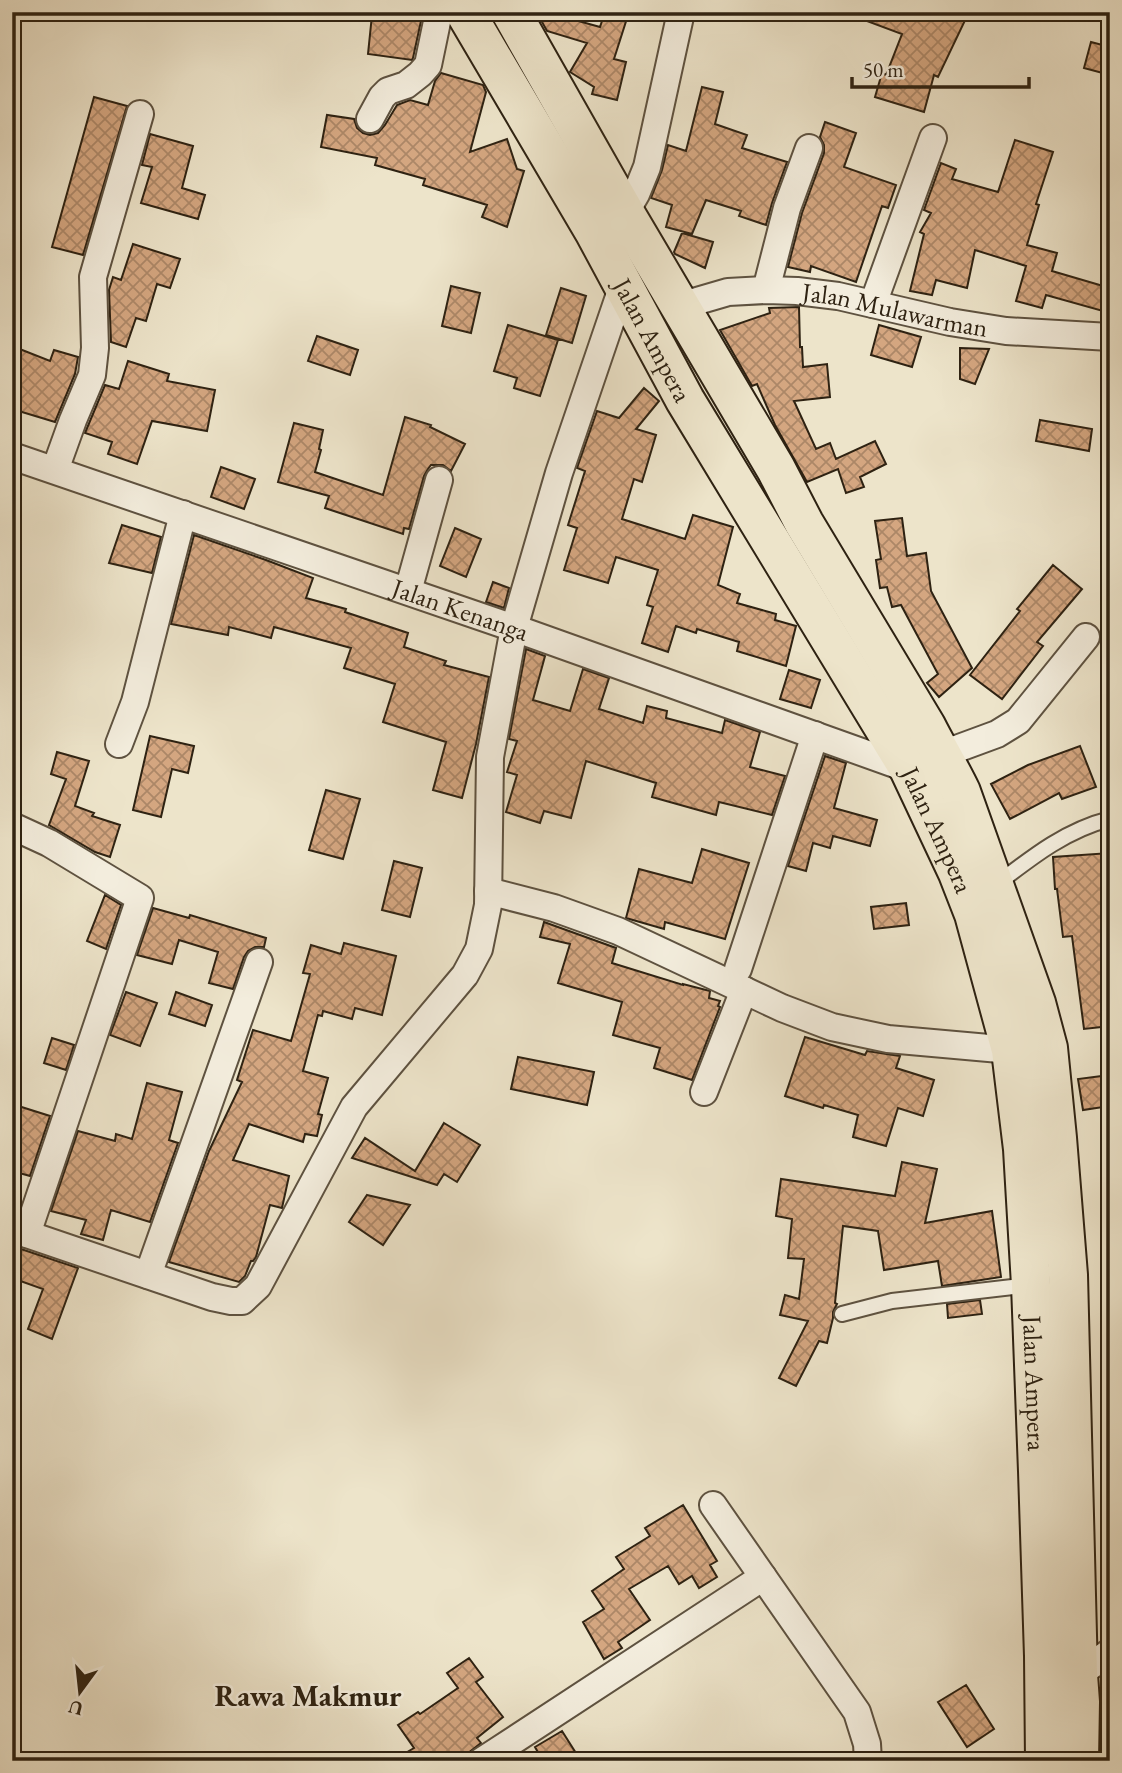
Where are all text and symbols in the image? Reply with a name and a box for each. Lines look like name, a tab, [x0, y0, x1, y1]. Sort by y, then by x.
scale bar	[852, 46, 1029, 90]
text: 50 m	[863, 56, 904, 83]
street label: Jalan Ampera	[605, 270, 700, 408]
street label: Jalan Mulawarman	[798, 275, 991, 345]
street label: Jalan Kenanga	[386, 570, 534, 649]
street label: Jalan Ampera	[892, 759, 981, 899]
street label: Jalan Ampera	[1015, 1313, 1054, 1452]
north arrow	[46, 1658, 116, 1728]
district label: Rawa Makmur	[215, 1676, 402, 1715]
text: U	[66, 1694, 86, 1722]

